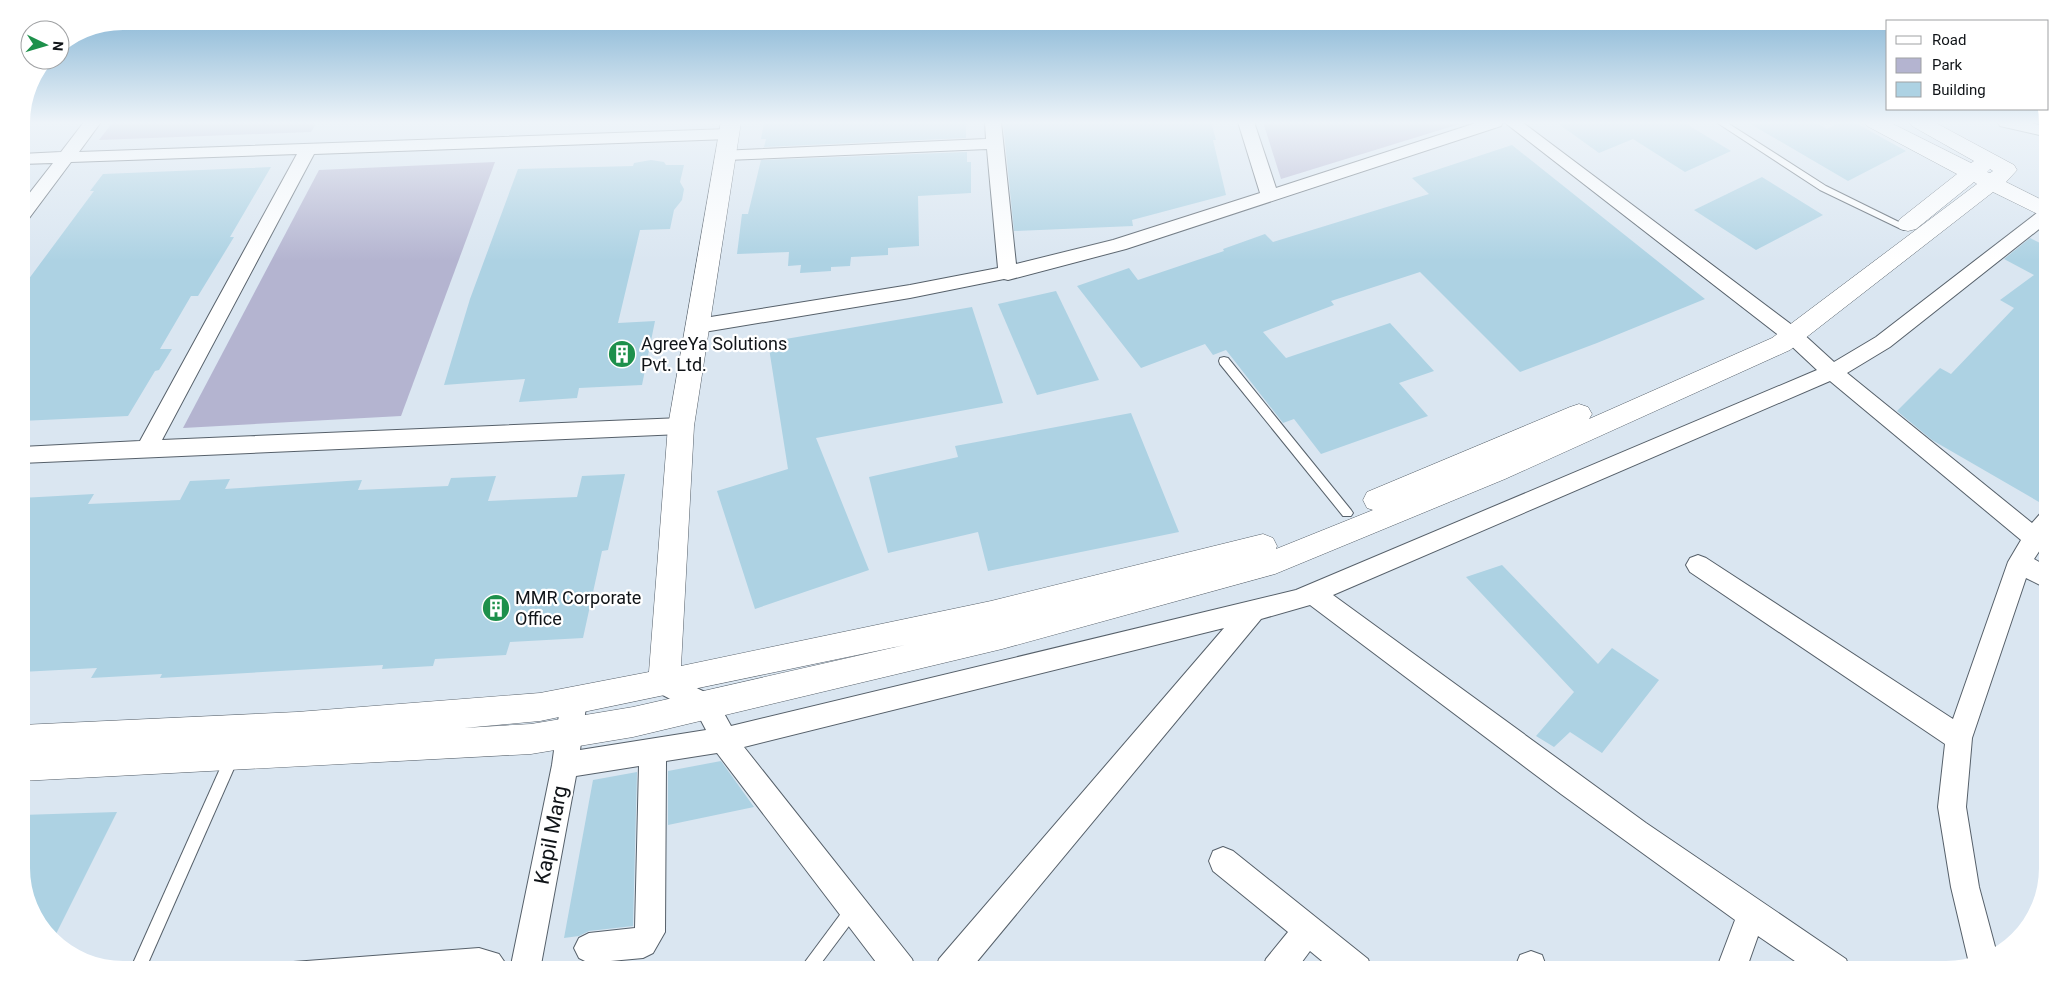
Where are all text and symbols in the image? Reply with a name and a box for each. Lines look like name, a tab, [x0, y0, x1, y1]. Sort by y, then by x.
north arrow	[20, 20, 70, 70]
legend	[1886, 20, 2049, 110]
text: Road	[1932, 31, 1966, 49]
text: N	[50, 41, 66, 52]
text: Park	[1932, 56, 1963, 74]
text: Building	[1932, 81, 1986, 99]
place label: AgreeYa Solutions Pvt. Ltd.	[641, 333, 787, 375]
building icon: AgreeYa Solutions Pvt. Ltd.	[607, 339, 637, 369]
place label: MMR Corporate Office	[515, 587, 641, 629]
building icon: MMR Corporate Office	[481, 593, 511, 623]
street label: Kapil Marg	[530, 783, 572, 887]

